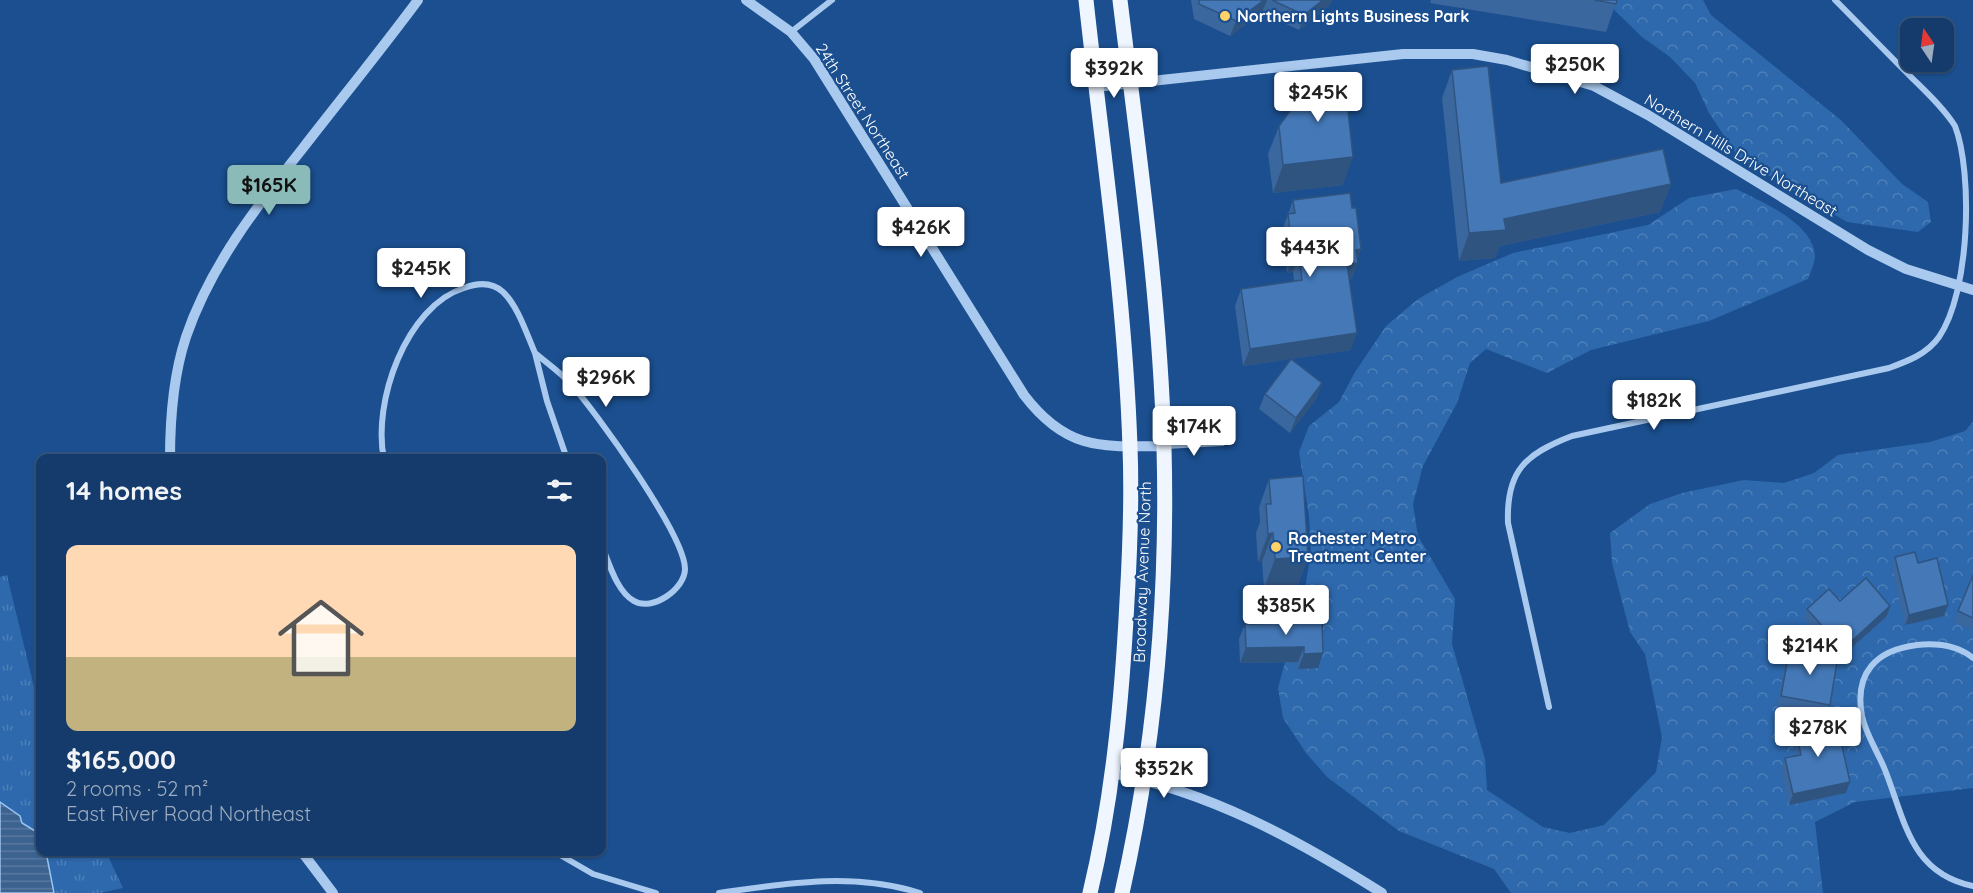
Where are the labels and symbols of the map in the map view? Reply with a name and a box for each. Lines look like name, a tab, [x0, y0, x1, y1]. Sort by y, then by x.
place label: Northern Lights Business Park	[1237, 6, 1469, 26]
marker: Northern Lights Business Park	[1218, 9, 1232, 23]
north arrow	[1900, 18, 1954, 72]
street label: 24th Street Northeast	[812, 39, 914, 183]
pin: $250K	[1533, 44, 1617, 95]
pin: $392K	[1072, 48, 1156, 99]
pin: $245K	[1276, 72, 1360, 123]
street label: Northern Hills Drive Northeast	[1641, 89, 1841, 221]
pin: $165K	[227, 165, 311, 216]
pin: $426K	[879, 207, 963, 258]
pin: $443K	[1268, 227, 1352, 278]
pin: $245K	[379, 248, 463, 299]
pin: $296K	[564, 357, 648, 408]
pin: $182K	[1612, 380, 1696, 431]
pin: $174K	[1152, 406, 1236, 457]
street label: Broadway Avenue North	[1129, 481, 1155, 663]
place label: Rochester Metro Treatment Center	[1288, 528, 1426, 566]
marker: Rochester Metro Treatment Center	[1269, 540, 1283, 554]
pin: $385K	[1244, 585, 1328, 636]
pin: $214K	[1768, 625, 1852, 676]
pin: $278K	[1776, 707, 1860, 758]
pin: $352K	[1122, 748, 1206, 799]

